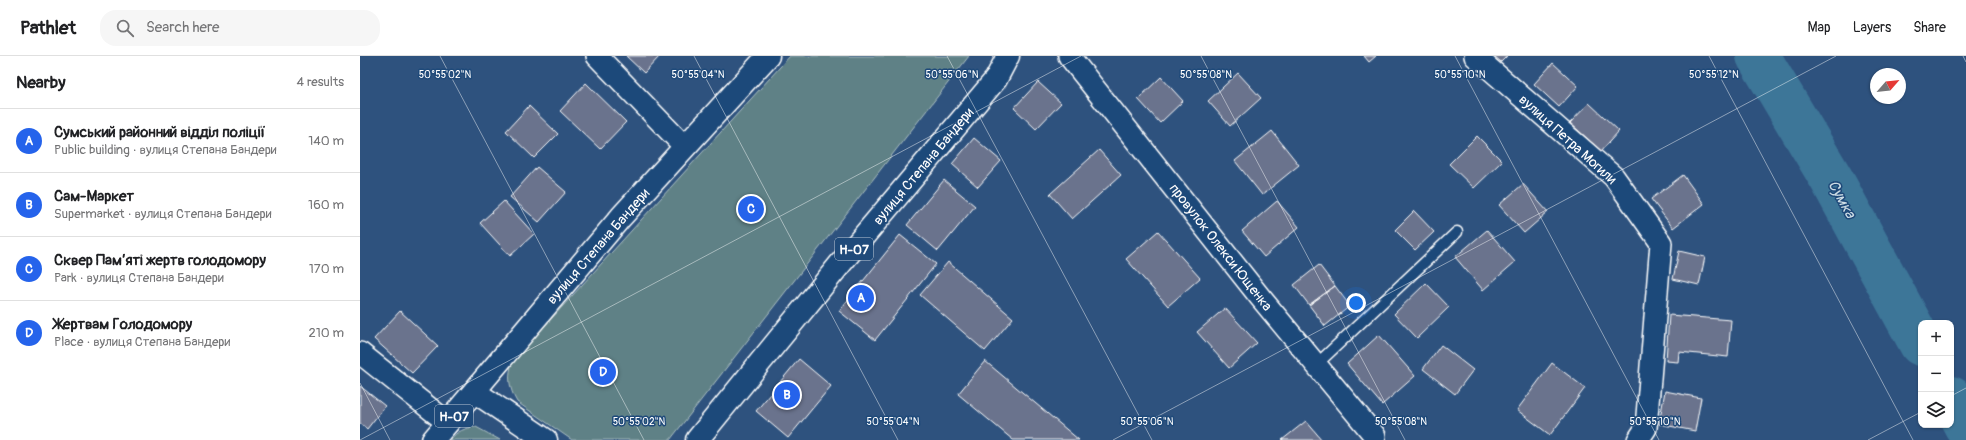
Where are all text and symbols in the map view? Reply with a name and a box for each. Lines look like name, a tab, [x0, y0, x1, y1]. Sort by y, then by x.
search box	[100, 10, 380, 46]
text: Pathlet	[20, 16, 76, 40]
icon: search	[114, 17, 136, 39]
text: Search here	[146, 18, 219, 37]
text: Map	[1808, 19, 1831, 36]
text: Layers	[1853, 19, 1891, 36]
text: Share	[1913, 19, 1946, 36]
north arrow	[1870, 68, 1906, 104]
text: 50°55'02"N	[419, 69, 472, 81]
text: 50°55'04"N	[672, 69, 725, 81]
text: 50°55'06"N	[926, 69, 979, 81]
text: 50°55'08"N	[1180, 69, 1232, 81]
text: 50°55'10"N	[1434, 69, 1486, 81]
text: 50°55'12"N	[1689, 69, 1739, 81]
text: Nearby	[16, 72, 65, 93]
text: 4 results	[297, 74, 344, 90]
street label: вулиця Петра Могили	[1515, 91, 1620, 188]
street label: вулиця Степана Бандери	[869, 104, 977, 228]
text: Сумський районний відділ поліції	[54, 123, 266, 142]
text: A	[25, 133, 33, 149]
text: 140 m	[308, 133, 344, 149]
text: Public building · вулиця Степана Бандери	[54, 142, 277, 158]
water label: Сумка	[1823, 177, 1860, 222]
street label: провулок Олекси Ющенка	[1166, 180, 1276, 314]
street label: вулиця Степана Бандери	[544, 185, 653, 308]
text: Сам-Маркет	[54, 187, 134, 206]
pin: C	[738, 194, 764, 224]
text: B	[25, 197, 33, 213]
text: 160 m	[308, 197, 344, 213]
text: Supermarket · вулиця Степана Бандери	[54, 206, 272, 222]
road number: Н-07	[835, 238, 873, 260]
text: Сквер Пам’яті жертв голодомору	[54, 251, 266, 270]
text: C	[25, 261, 33, 277]
text: 170 m	[309, 261, 344, 277]
text: Park · вулиця Степана Бандери	[54, 270, 224, 286]
pin: A	[848, 283, 874, 313]
your location	[1346, 293, 1366, 313]
text: Жертвам Голодомору	[54, 315, 192, 334]
map controls	[1918, 320, 1954, 428]
button: +	[1918, 320, 1954, 356]
text: D	[25, 325, 33, 341]
text: 210 m	[308, 325, 344, 341]
text: Place · вулиця Степана Бандери	[54, 334, 230, 350]
button: −	[1918, 356, 1954, 392]
pin: D	[590, 357, 616, 387]
pin: B	[774, 380, 800, 410]
button: layers	[1918, 392, 1954, 428]
road number: Н-07	[435, 405, 473, 427]
text: 50°55'02"N	[613, 416, 666, 428]
text: 50°55'04"N	[867, 416, 920, 428]
text: 50°55'06"N	[1121, 416, 1174, 428]
text: 50°55'08"N	[1375, 416, 1427, 428]
text: 50°55'10"N	[1629, 416, 1681, 428]

